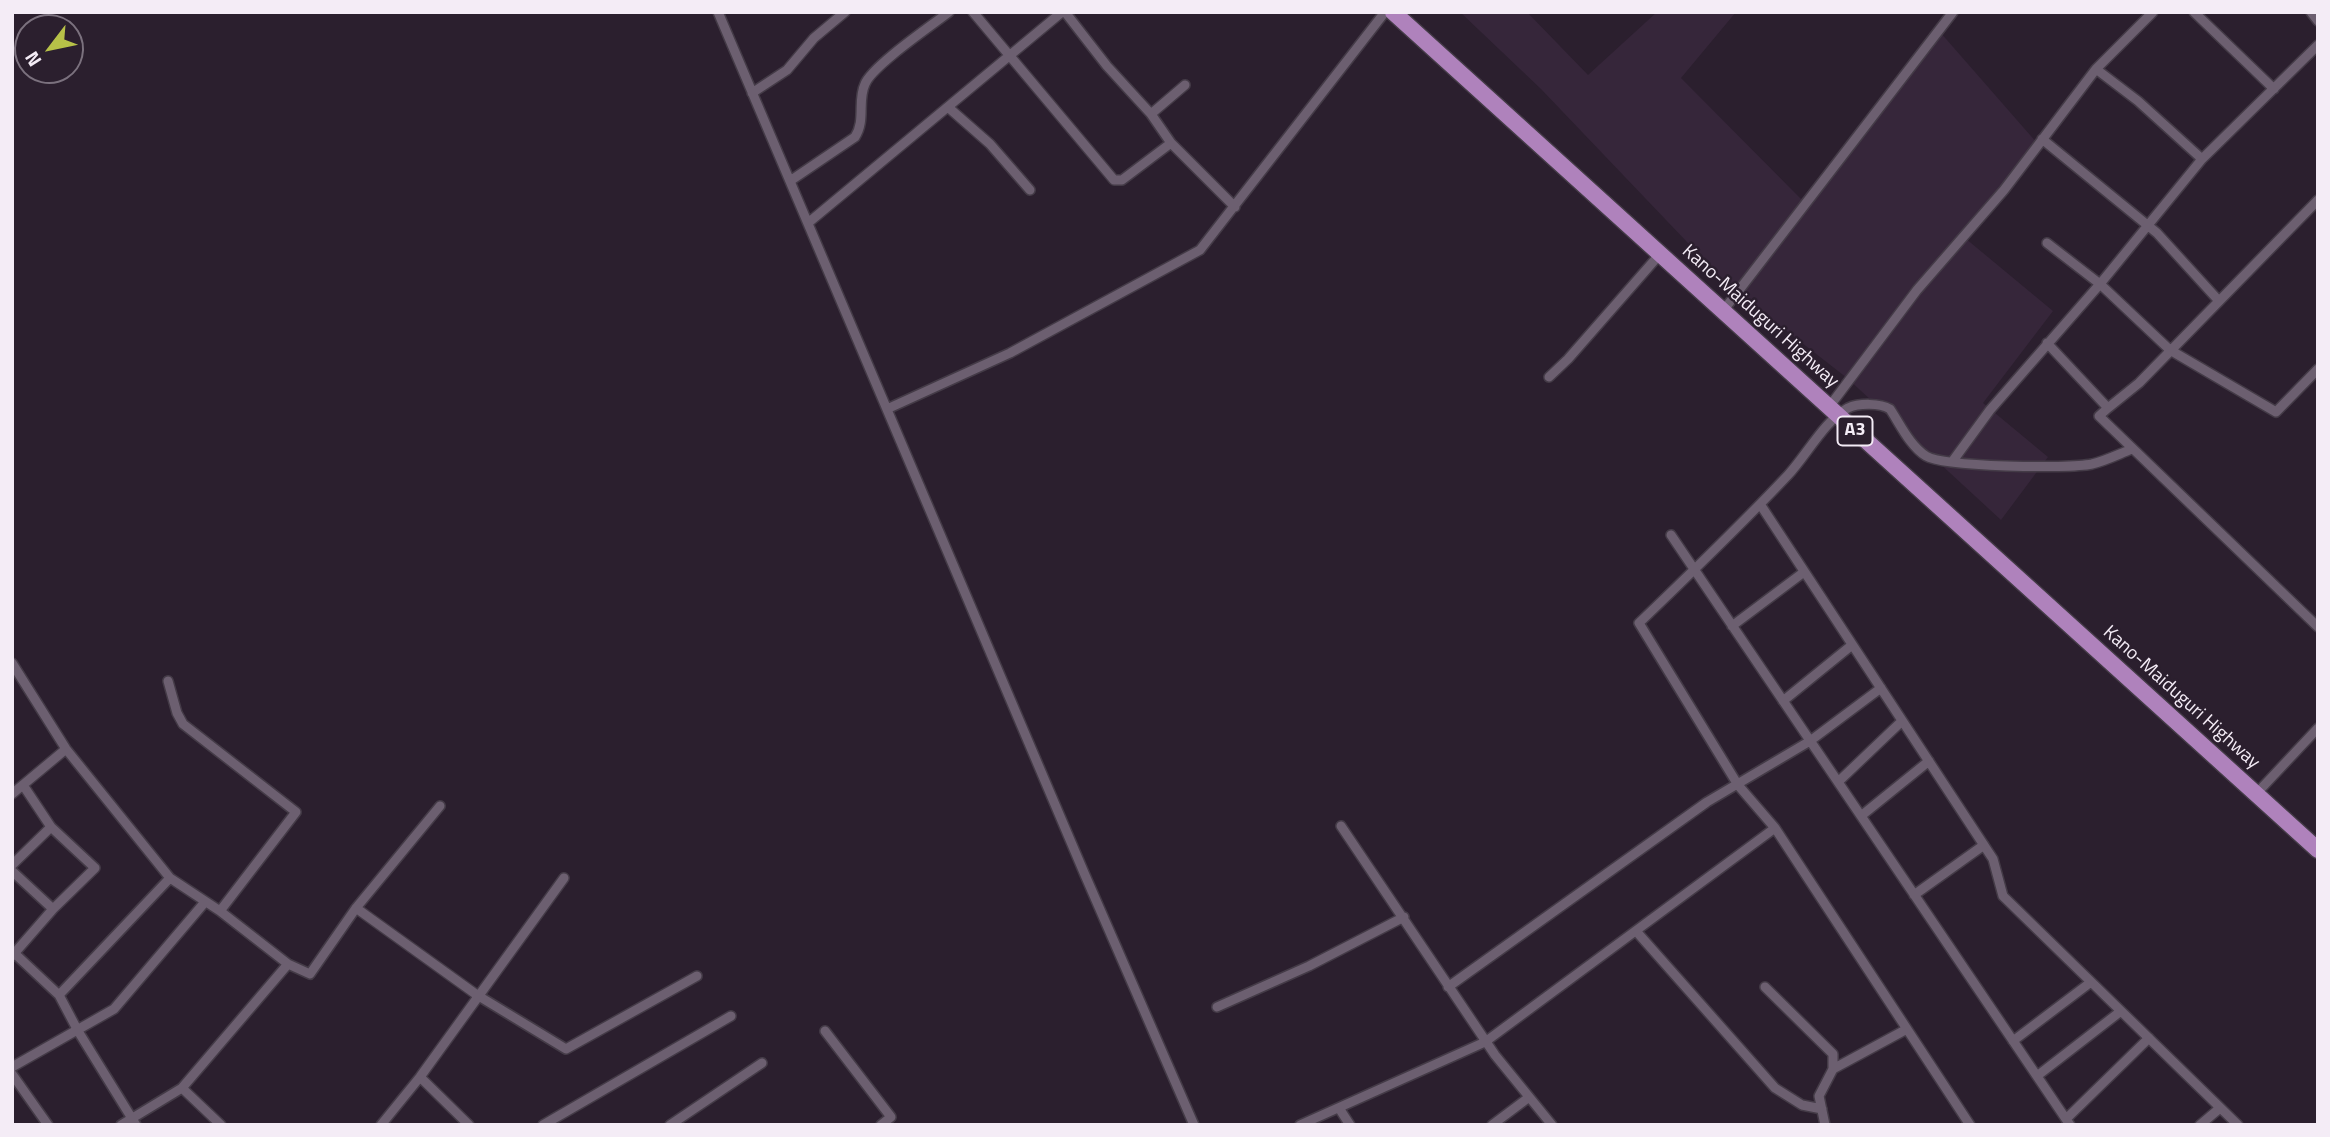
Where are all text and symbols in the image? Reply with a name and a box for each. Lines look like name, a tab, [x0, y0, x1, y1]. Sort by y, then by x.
north arrow	[14, 14, 84, 84]
text: N	[17, 46, 48, 73]
street label: Kano-Maiduguri Highway	[1677, 241, 1843, 393]
road number: A3	[1838, 416, 1872, 446]
street label: Kano-Maiduguri Highway	[2098, 622, 2264, 774]

